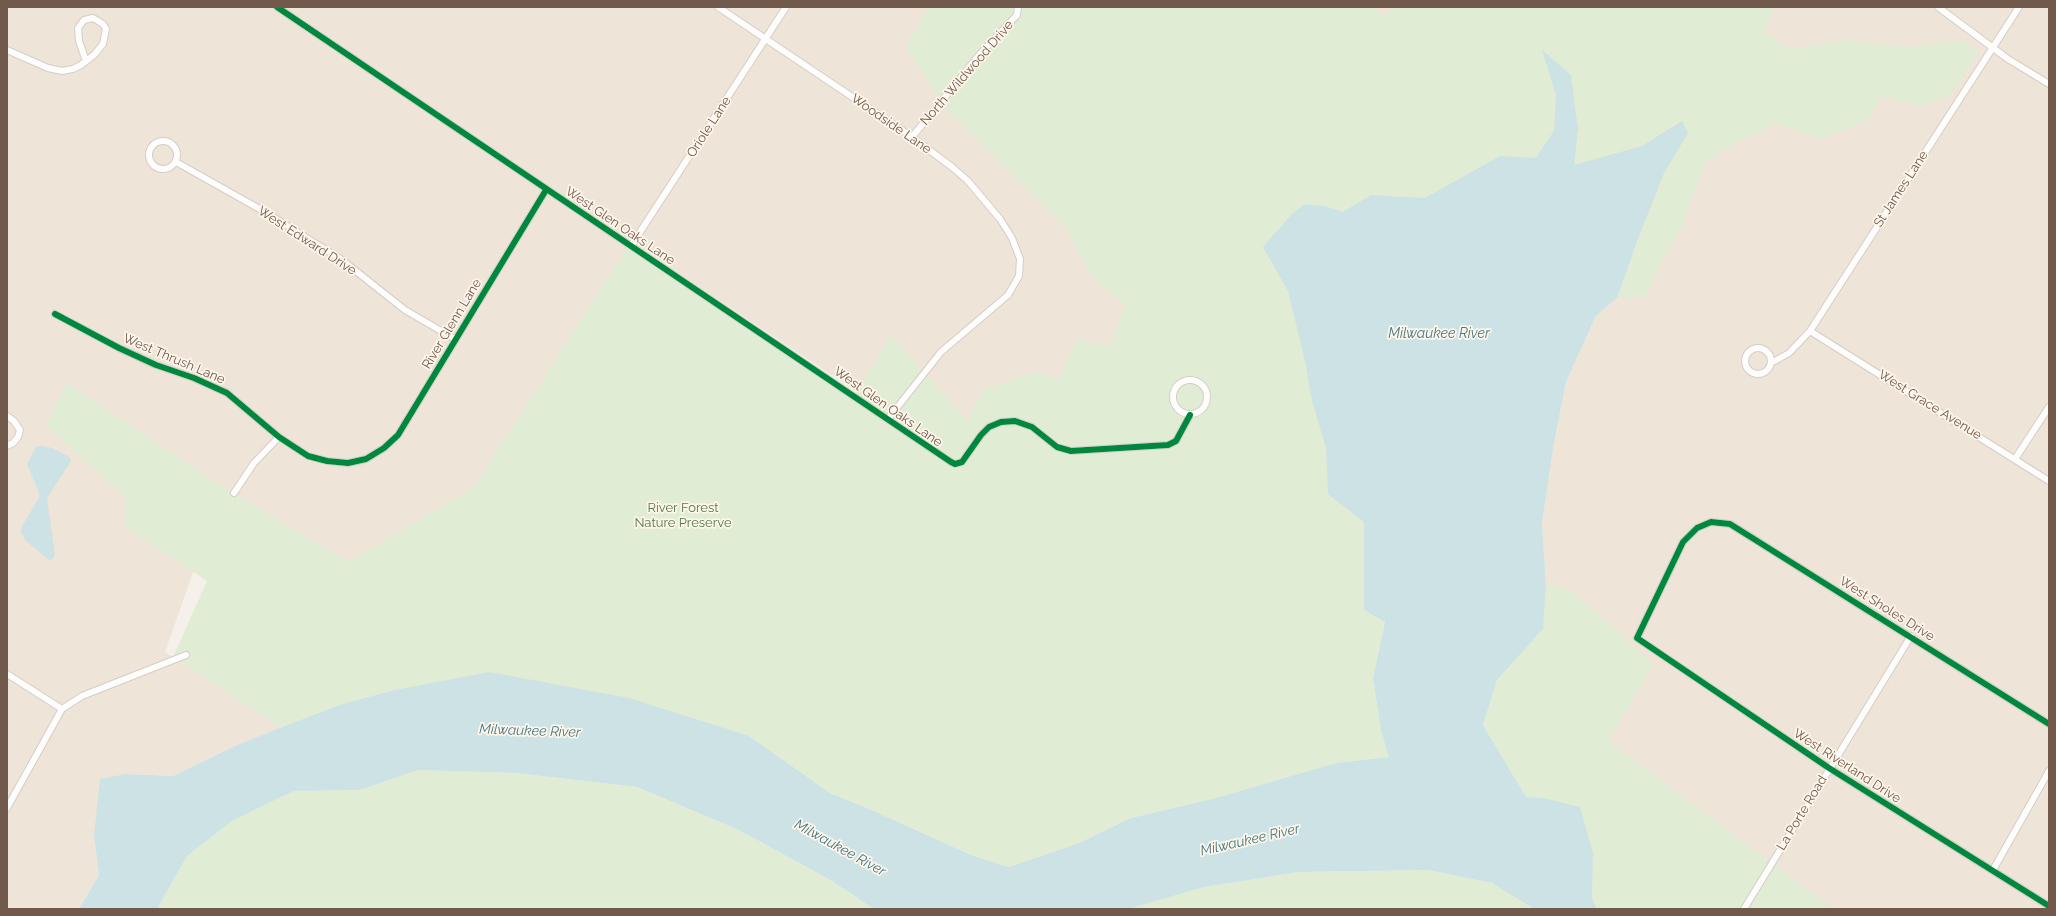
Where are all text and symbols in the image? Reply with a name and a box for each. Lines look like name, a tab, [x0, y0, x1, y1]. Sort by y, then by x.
street label: North Wildwood Drive	[917, 17, 1017, 129]
street label: Woodside Lane	[848, 91, 934, 157]
street label: Oriole Lane	[684, 94, 734, 160]
street label: St James Lane	[1871, 148, 1931, 230]
street label: West Glen Oaks Lane	[562, 184, 678, 268]
street label: West Edward Drive	[255, 203, 359, 279]
street label: River Glenn Lane	[419, 276, 485, 372]
water label: Milwaukee River	[1388, 326, 1490, 342]
street label: West Thrush Lane	[121, 330, 227, 388]
street label: West Glen Oaks Lane	[831, 364, 945, 450]
street label: West Grace Avenue	[1875, 367, 1985, 443]
park label: River Forest Nature Preserve	[634, 500, 732, 531]
street label: West Sholes Drive	[1837, 573, 1937, 645]
water label: Milwaukee River	[479, 721, 581, 741]
street label: West Riverland Drive	[1790, 725, 1904, 807]
street label: La Porte Road	[1774, 773, 1830, 853]
water label: Milwaukee River	[792, 816, 888, 880]
water label: Milwaukee River	[1199, 820, 1301, 860]

